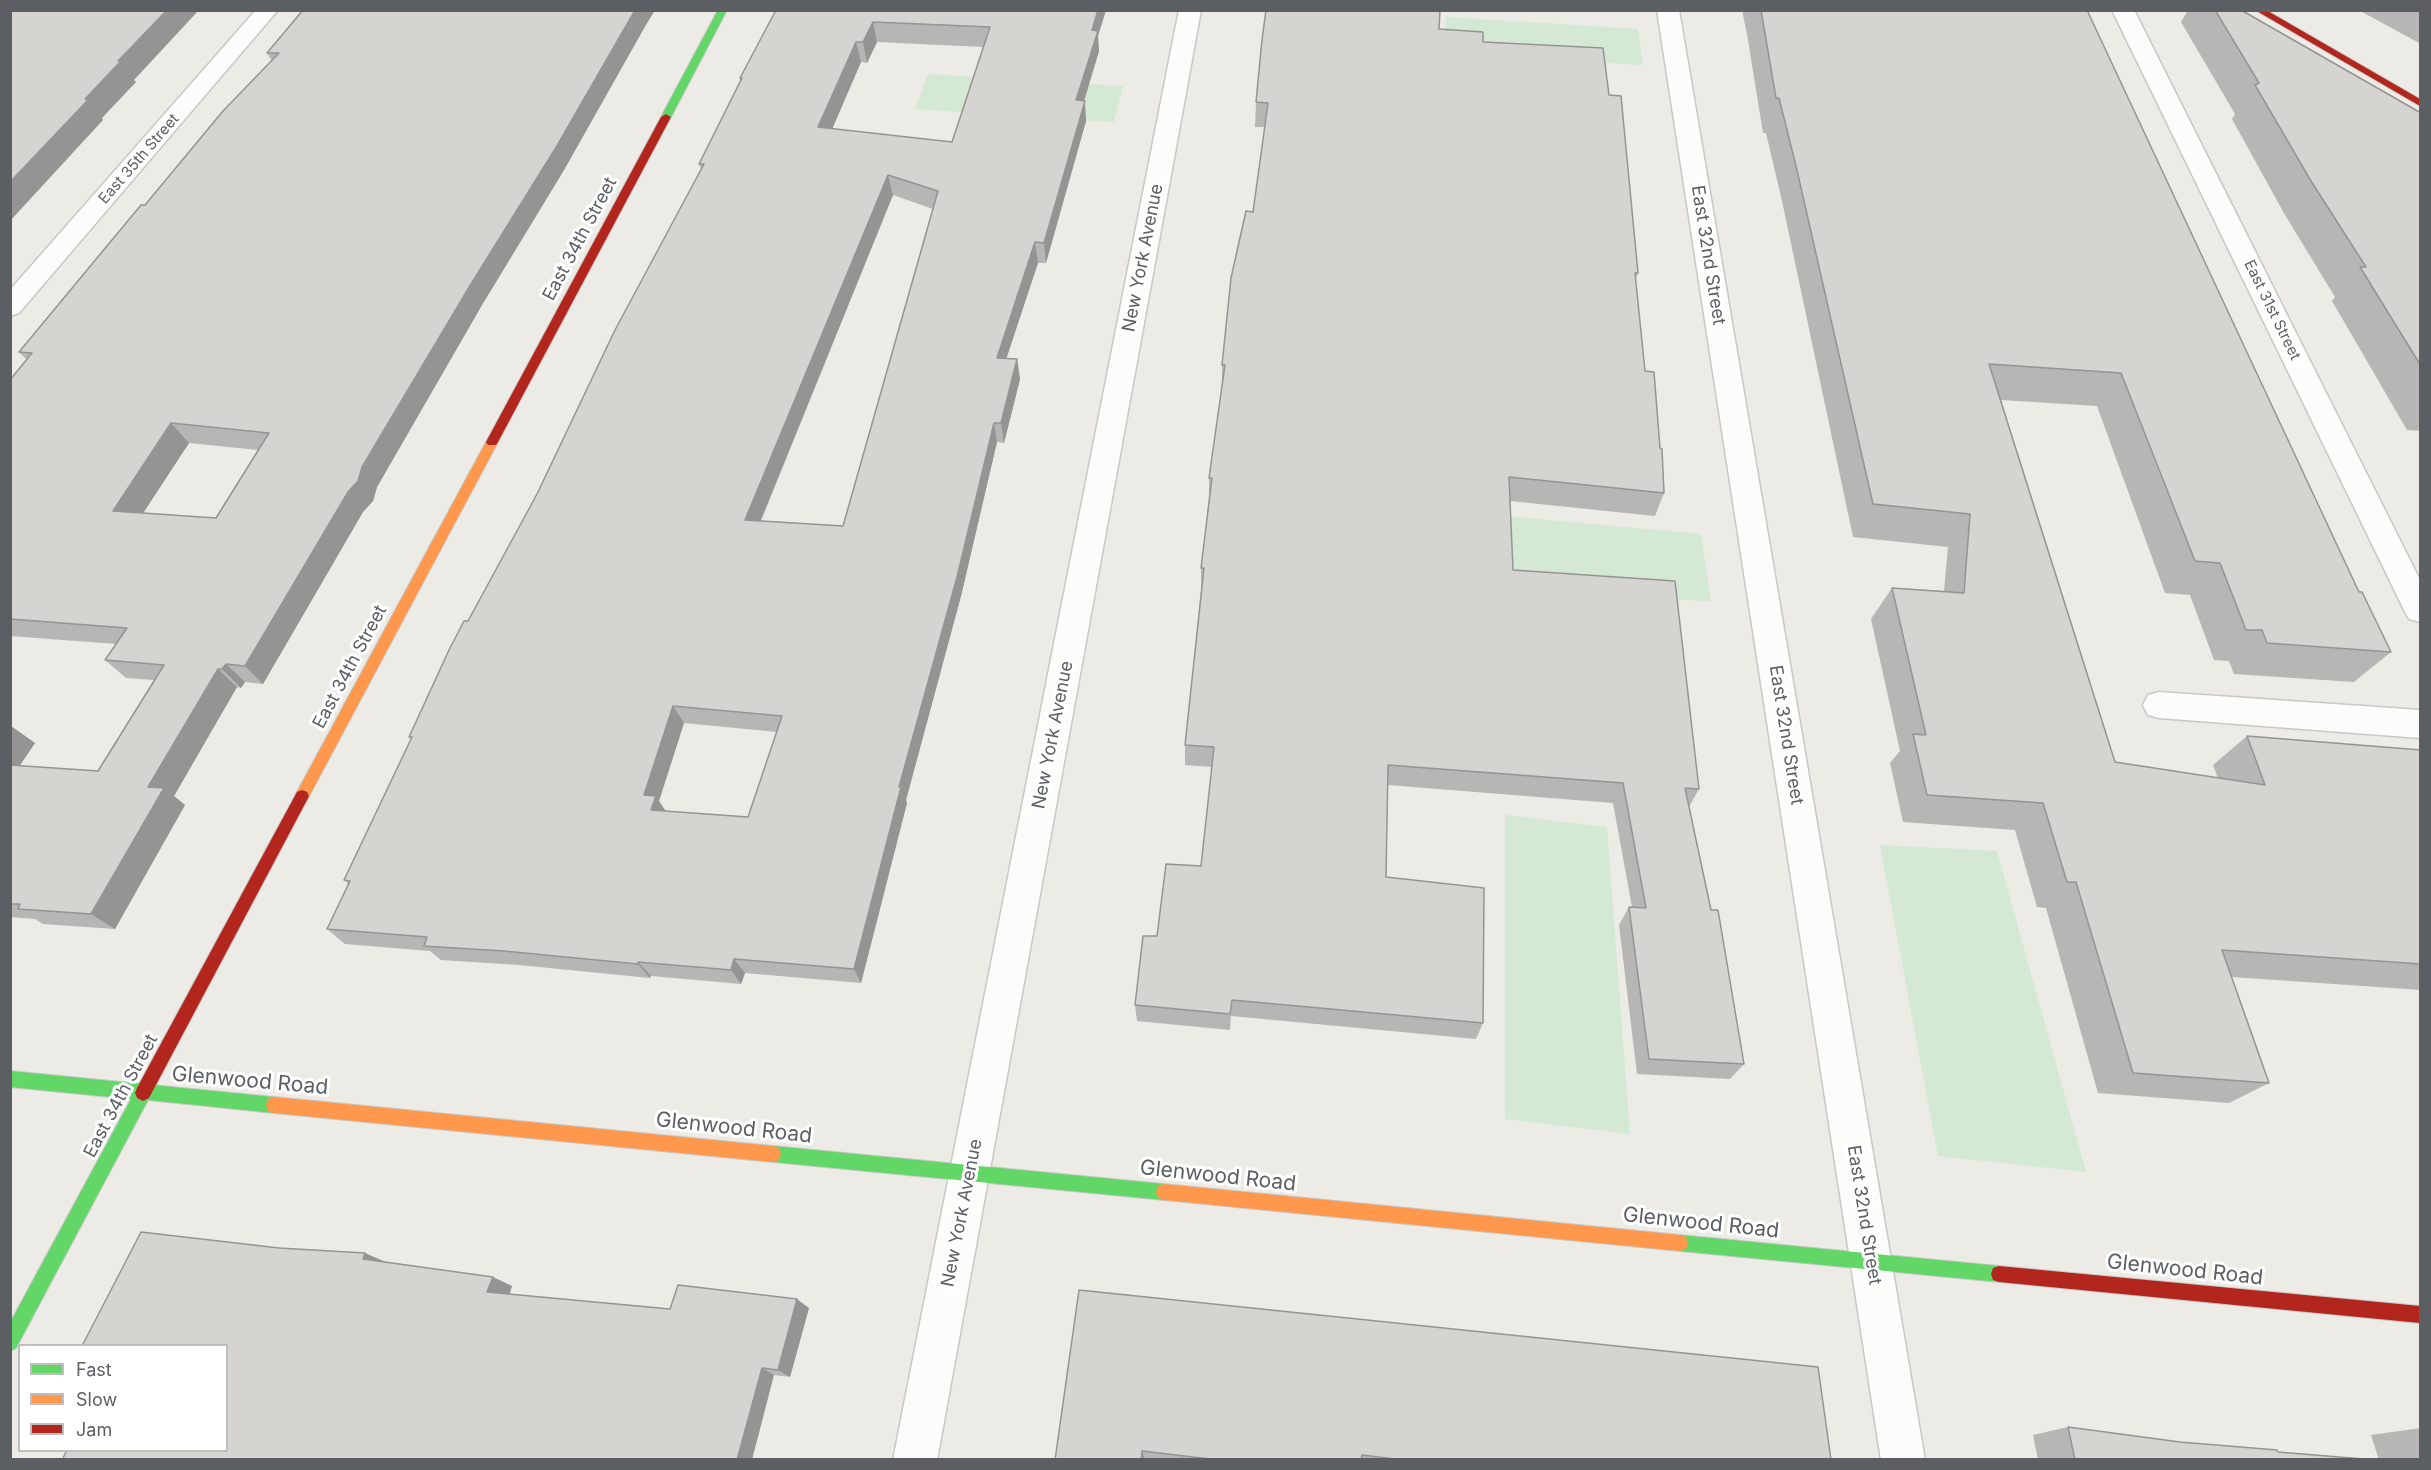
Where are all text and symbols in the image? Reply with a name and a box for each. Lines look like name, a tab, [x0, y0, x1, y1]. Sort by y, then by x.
street label: East 35th Street	[95, 110, 183, 208]
street label: East 34th Street	[538, 174, 622, 304]
street label: New York Avenue	[1118, 182, 1168, 334]
street label: East 32nd Street	[1686, 184, 1730, 326]
street label: East 31st Street	[2240, 257, 2304, 363]
street label: East 34th Street	[308, 602, 392, 732]
street label: New York Avenue	[1028, 659, 1078, 811]
street label: East 32nd Street	[1764, 664, 1808, 806]
street label: East 34th Street	[79, 1031, 163, 1161]
street label: Glenwood Road	[171, 1062, 329, 1100]
street label: Glenwood Road	[655, 1107, 813, 1149]
street label: New York Avenue	[937, 1137, 987, 1289]
street label: East 32nd Street	[1842, 1144, 1886, 1286]
street label: Glenwood Road	[1139, 1155, 1297, 1197]
street label: Glenwood Road	[1622, 1202, 1780, 1244]
street label: Glenwood Road	[2106, 1249, 2264, 1291]
legend	[18, 1344, 228, 1452]
text: Fast	[76, 1359, 112, 1380]
text: Slow	[76, 1389, 117, 1410]
text: Jam	[76, 1419, 112, 1440]

